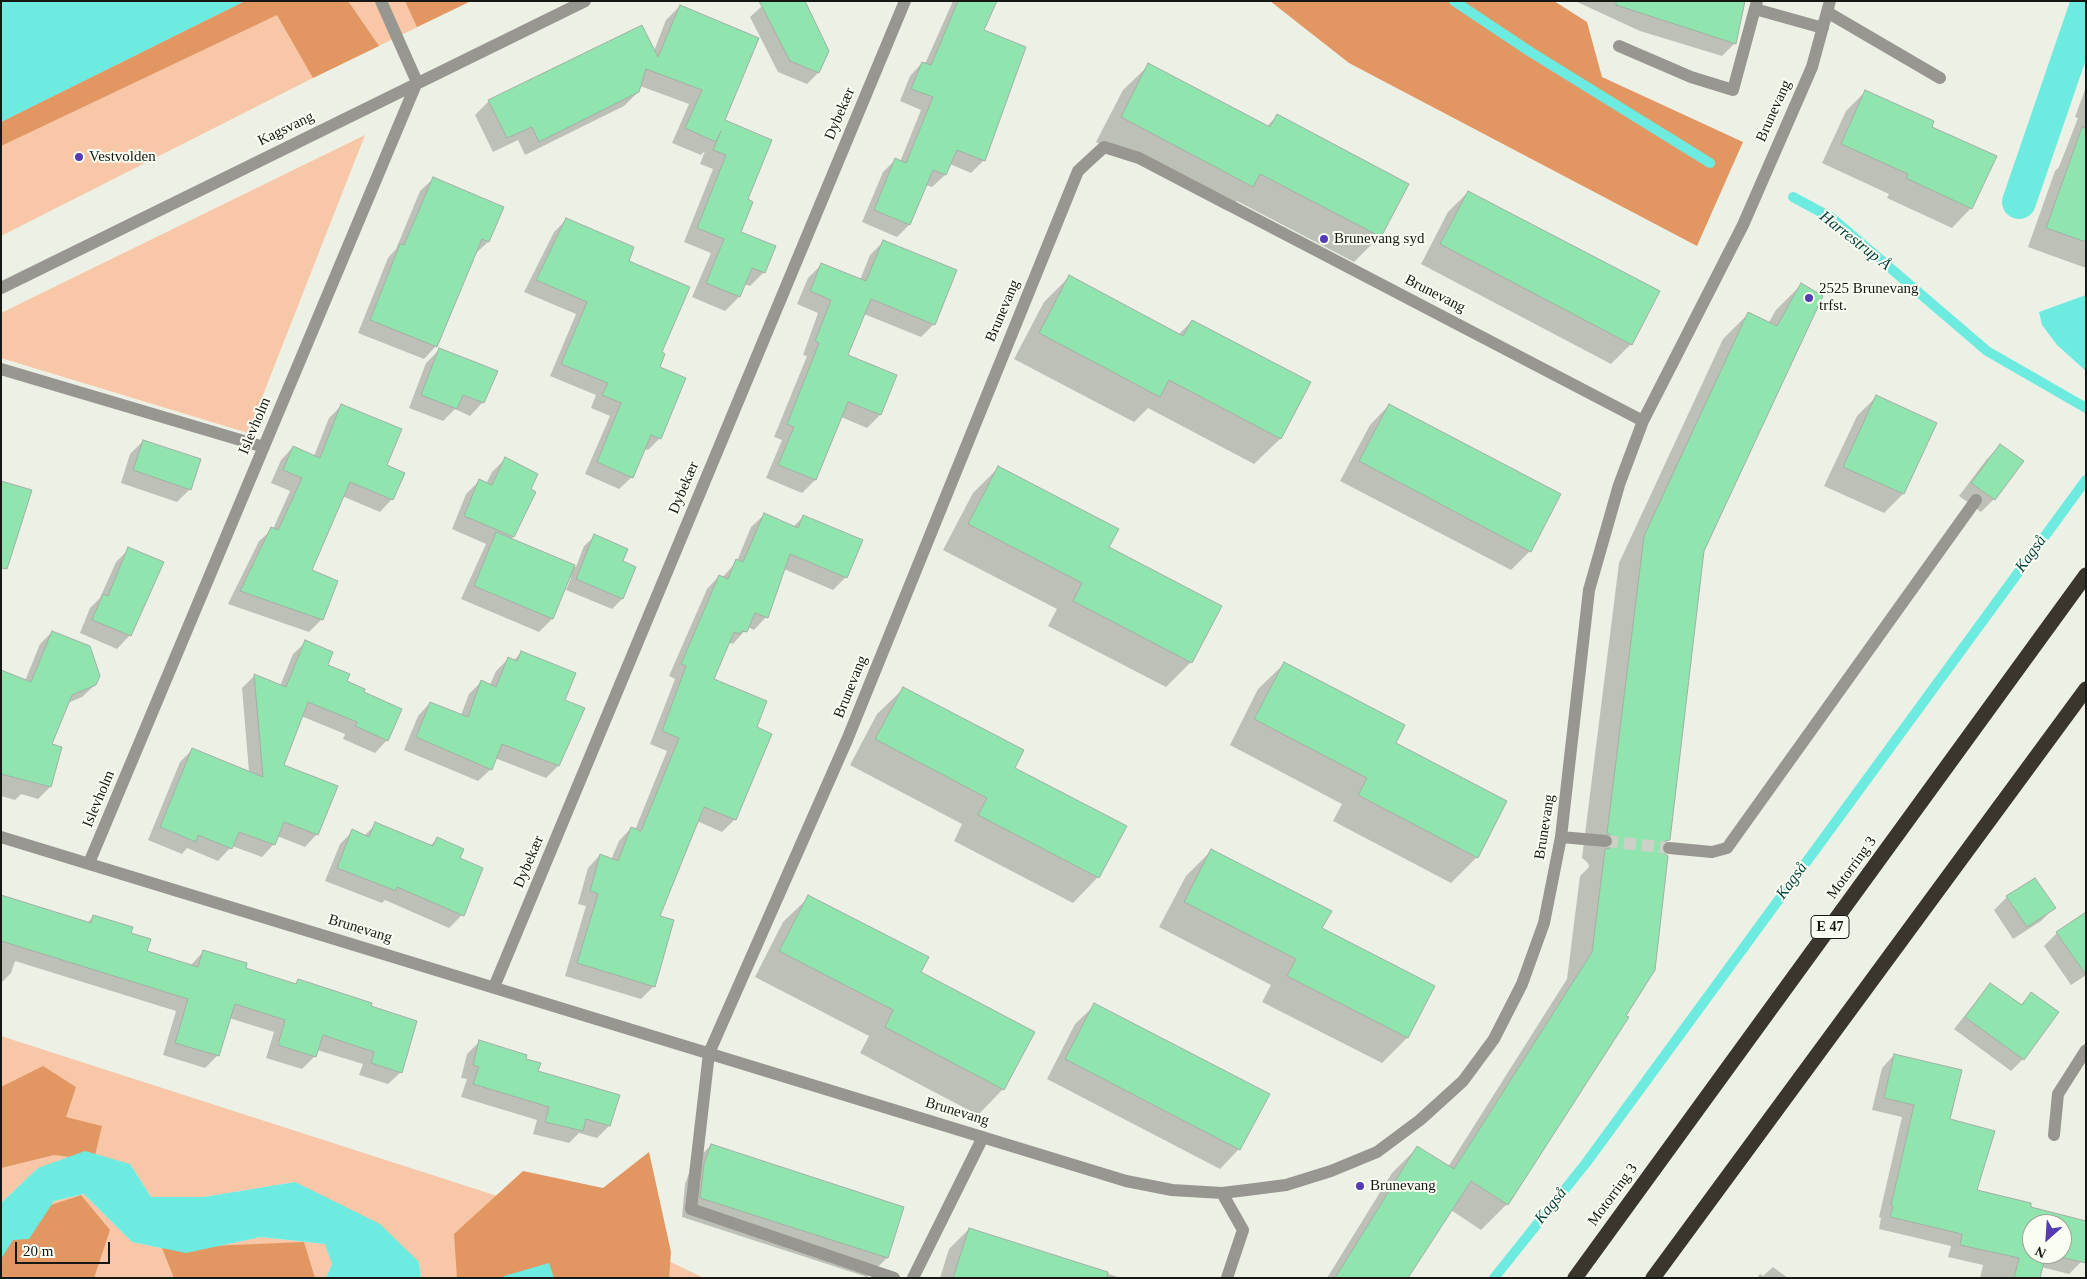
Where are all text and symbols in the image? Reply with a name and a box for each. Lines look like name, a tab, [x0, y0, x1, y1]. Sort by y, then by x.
street label: Brunevang	[1752, 77, 1796, 145]
street label: Dybekær	[821, 85, 859, 143]
street label: Kagsvang	[255, 108, 317, 150]
place label: Vestvolden	[89, 148, 156, 166]
marker: Vestvolden	[73, 151, 85, 163]
water label: Harrestrup Å	[1816, 207, 1894, 275]
place label: Brunevang syd	[1334, 230, 1424, 248]
marker: Brunevang syd	[1318, 233, 1330, 245]
street label: Brunevang	[1402, 271, 1468, 317]
street label: Brunevang	[982, 277, 1024, 345]
place label: 2525 Brunevang trfst.	[1819, 280, 1919, 315]
marker: 2525 Brunevang trfst.	[1803, 292, 1815, 304]
street label: Islevholm	[235, 395, 275, 457]
street label: Dybekær	[665, 459, 703, 517]
water label: Kagså	[2011, 532, 2051, 576]
street label: Brunevang	[830, 653, 872, 721]
street label: Islevholm	[79, 768, 119, 830]
street label: Brunevang	[1531, 793, 1559, 861]
street label: Dybekær	[510, 833, 548, 891]
street label: Motorring 3	[1823, 833, 1881, 903]
water label: Kagså	[1772, 859, 1812, 903]
street label: Brunevang	[326, 911, 394, 947]
road number: E 47	[1811, 916, 1849, 939]
street label: Brunevang	[923, 1094, 991, 1130]
street label: Motorring 3	[1584, 1160, 1642, 1230]
place label: Brunevang	[1370, 1177, 1436, 1195]
marker: Brunevang	[1354, 1180, 1366, 1192]
water label: Kagså	[1531, 1184, 1571, 1228]
north arrow	[2022, 1214, 2072, 1264]
scale bar	[18, 1232, 112, 1264]
text: 20 m	[23, 1243, 53, 1259]
text: N	[2033, 1243, 2048, 1261]

